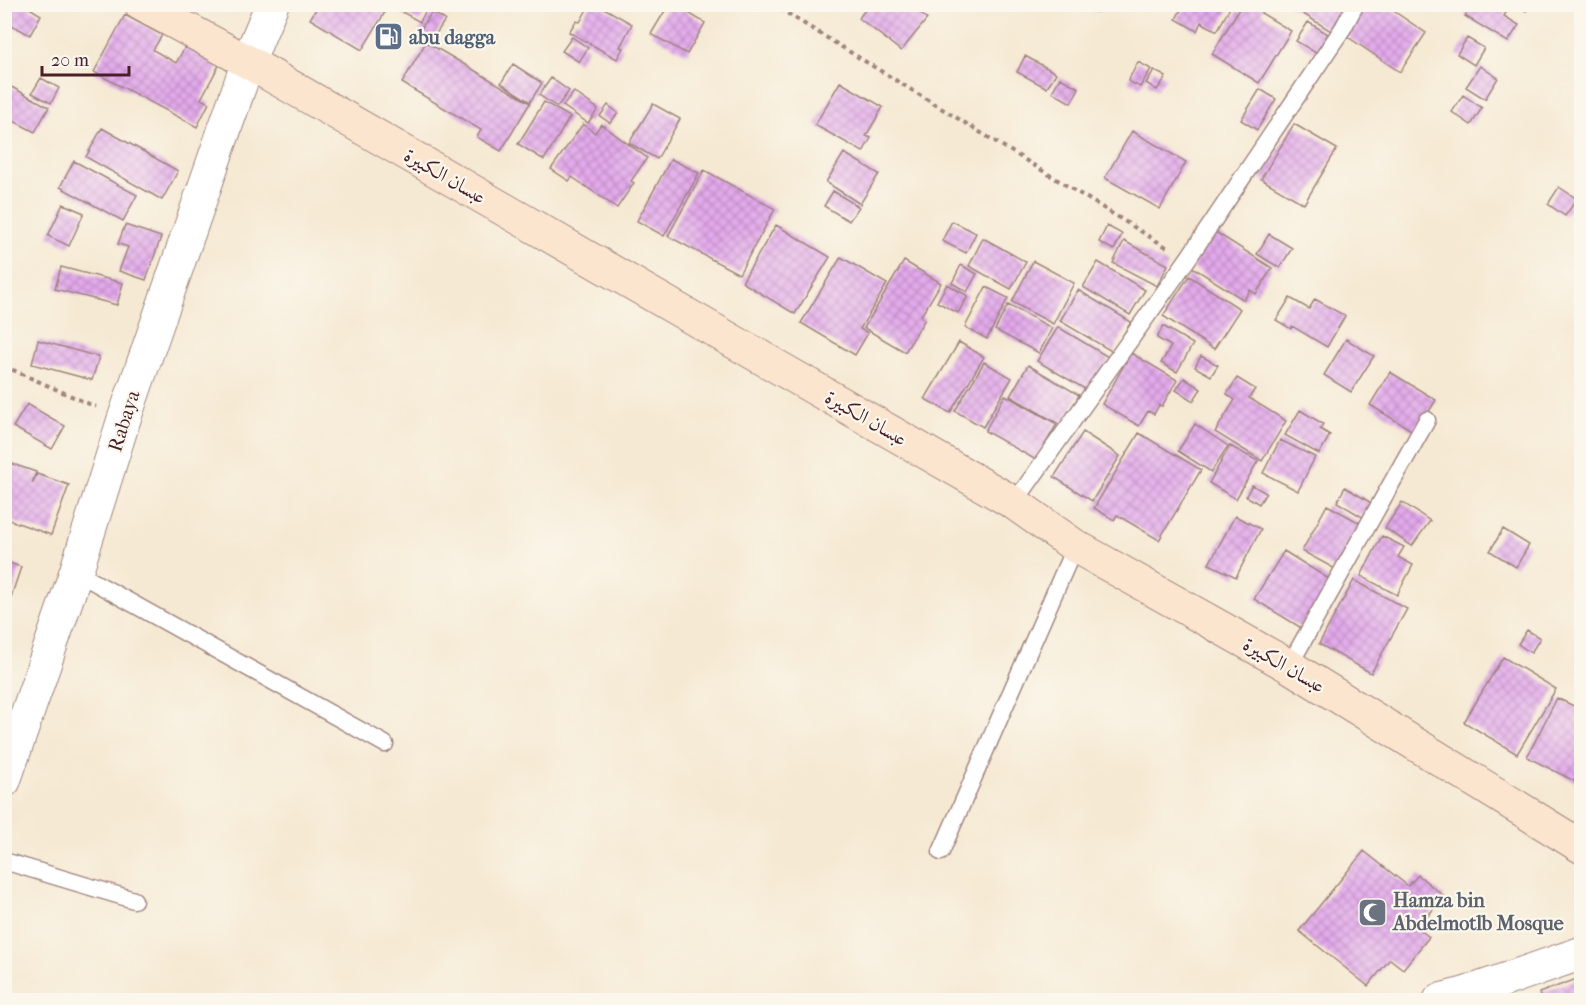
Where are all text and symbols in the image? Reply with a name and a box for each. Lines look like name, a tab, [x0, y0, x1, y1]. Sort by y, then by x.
fuel station icon: abu dagga	[372, 21, 404, 53]
place label: abu dagga	[409, 26, 496, 49]
scale bar	[42, 39, 129, 77]
text: 20 m	[51, 50, 89, 71]
street label: عبسان الكبيرة	[400, 143, 490, 209]
street label: عبسان الكبيرة	[821, 385, 911, 451]
street label: Rabaya	[103, 387, 145, 455]
street label: عبسان الكبيرة	[1239, 632, 1329, 698]
place label: Hamza bin Abdelmotlb Mosque	[1391, 889, 1564, 935]
mosque icon: Hamza bin Abdelmotlb Mosque	[1356, 896, 1388, 928]

